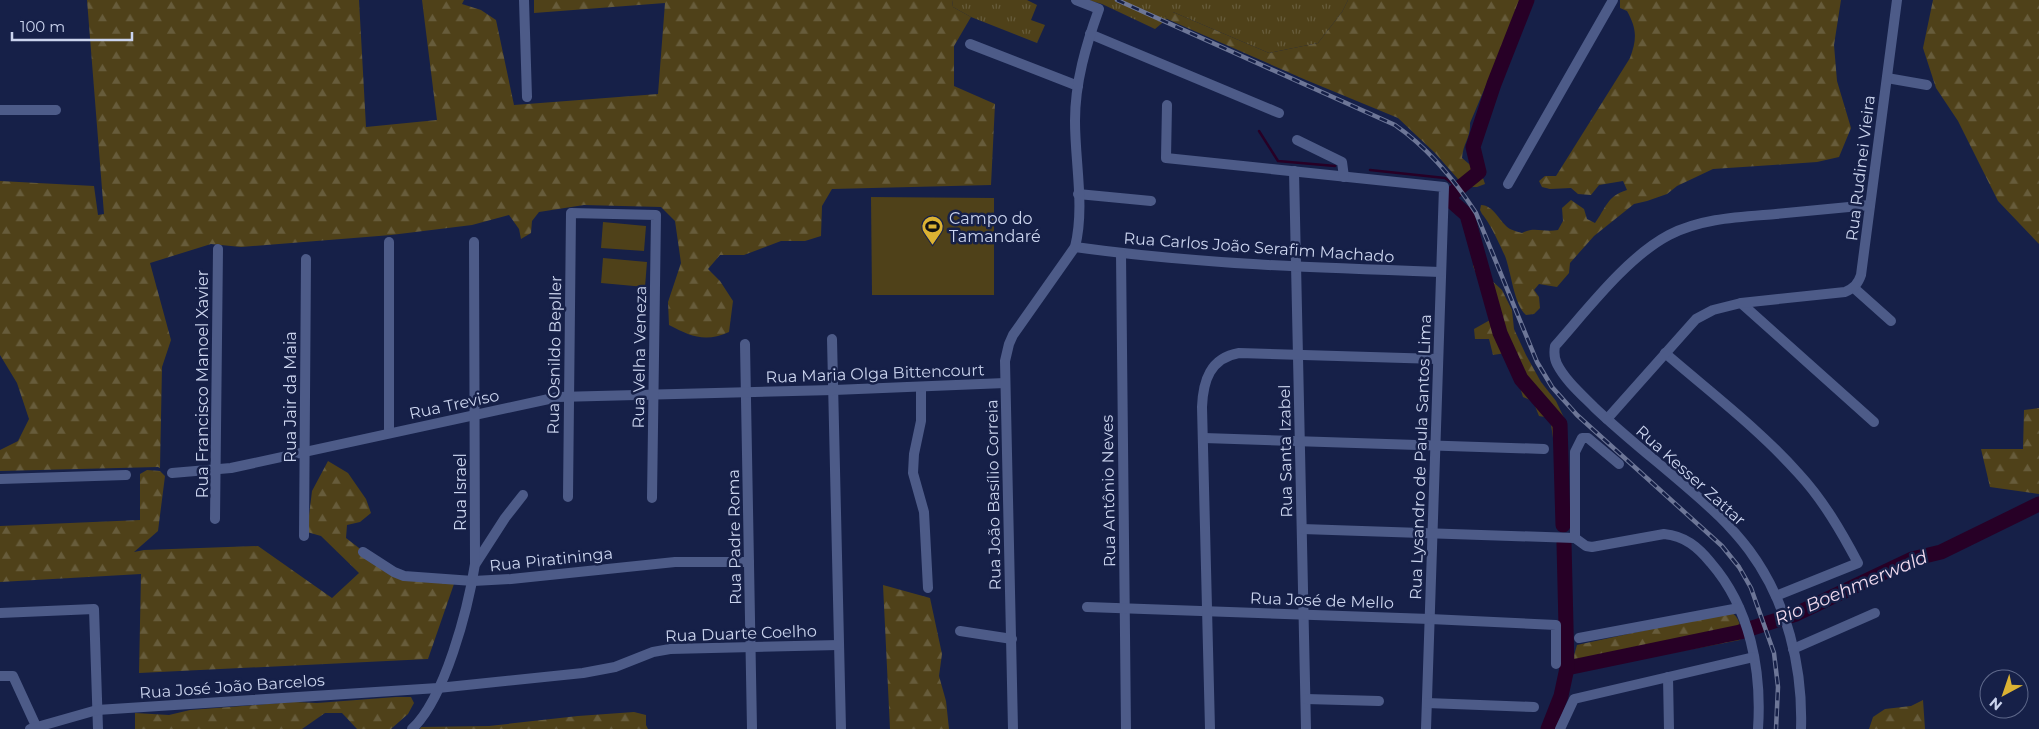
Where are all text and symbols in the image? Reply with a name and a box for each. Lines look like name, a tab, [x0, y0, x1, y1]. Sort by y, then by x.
scale bar	[12, 10, 132, 42]
text: 100 m	[20, 17, 65, 36]
street label: Rua Rudinei Vieira	[1842, 94, 1879, 242]
place label: Campo do Tamandaré	[949, 209, 1041, 246]
sports icon: Campo do Tamandaré	[921, 215, 945, 246]
street label: Rua Carlos João Serafim Machado	[1123, 229, 1395, 266]
street label: Rua Francisco Manoel Xavier	[193, 270, 212, 498]
street label: Rua Osnildo Bepller	[544, 275, 565, 435]
street label: Rua Velha Veneza	[629, 286, 650, 428]
street label: Rua Lysandro de Paula Santos Lima	[1406, 314, 1435, 600]
street label: Rua Jair da Maia	[281, 331, 300, 463]
street label: Rua Maria Olga Bittencourt	[765, 360, 985, 387]
street label: Rua Santa Izabel	[1275, 384, 1296, 518]
street label: Rua Treviso	[407, 386, 501, 423]
street label: Rua João Basílio Correia	[982, 399, 1005, 591]
street label: Rua Antônio Neves	[1098, 415, 1119, 567]
street label: Rua Kesser Zattar	[1632, 421, 1749, 529]
street label: Rua Israel	[451, 453, 470, 531]
street label: Rua Padre Roma	[724, 469, 745, 605]
street label: Rua Piratininga	[488, 544, 614, 575]
water label: Rio Boehmerwald	[1771, 546, 1932, 630]
street label: Rua José de Mello	[1250, 588, 1394, 613]
street label: Rua Duarte Coelho	[665, 621, 817, 646]
north arrow	[1979, 669, 2029, 719]
street label: Rua José João Barcelos	[139, 671, 326, 702]
text: N	[1986, 693, 2006, 714]

